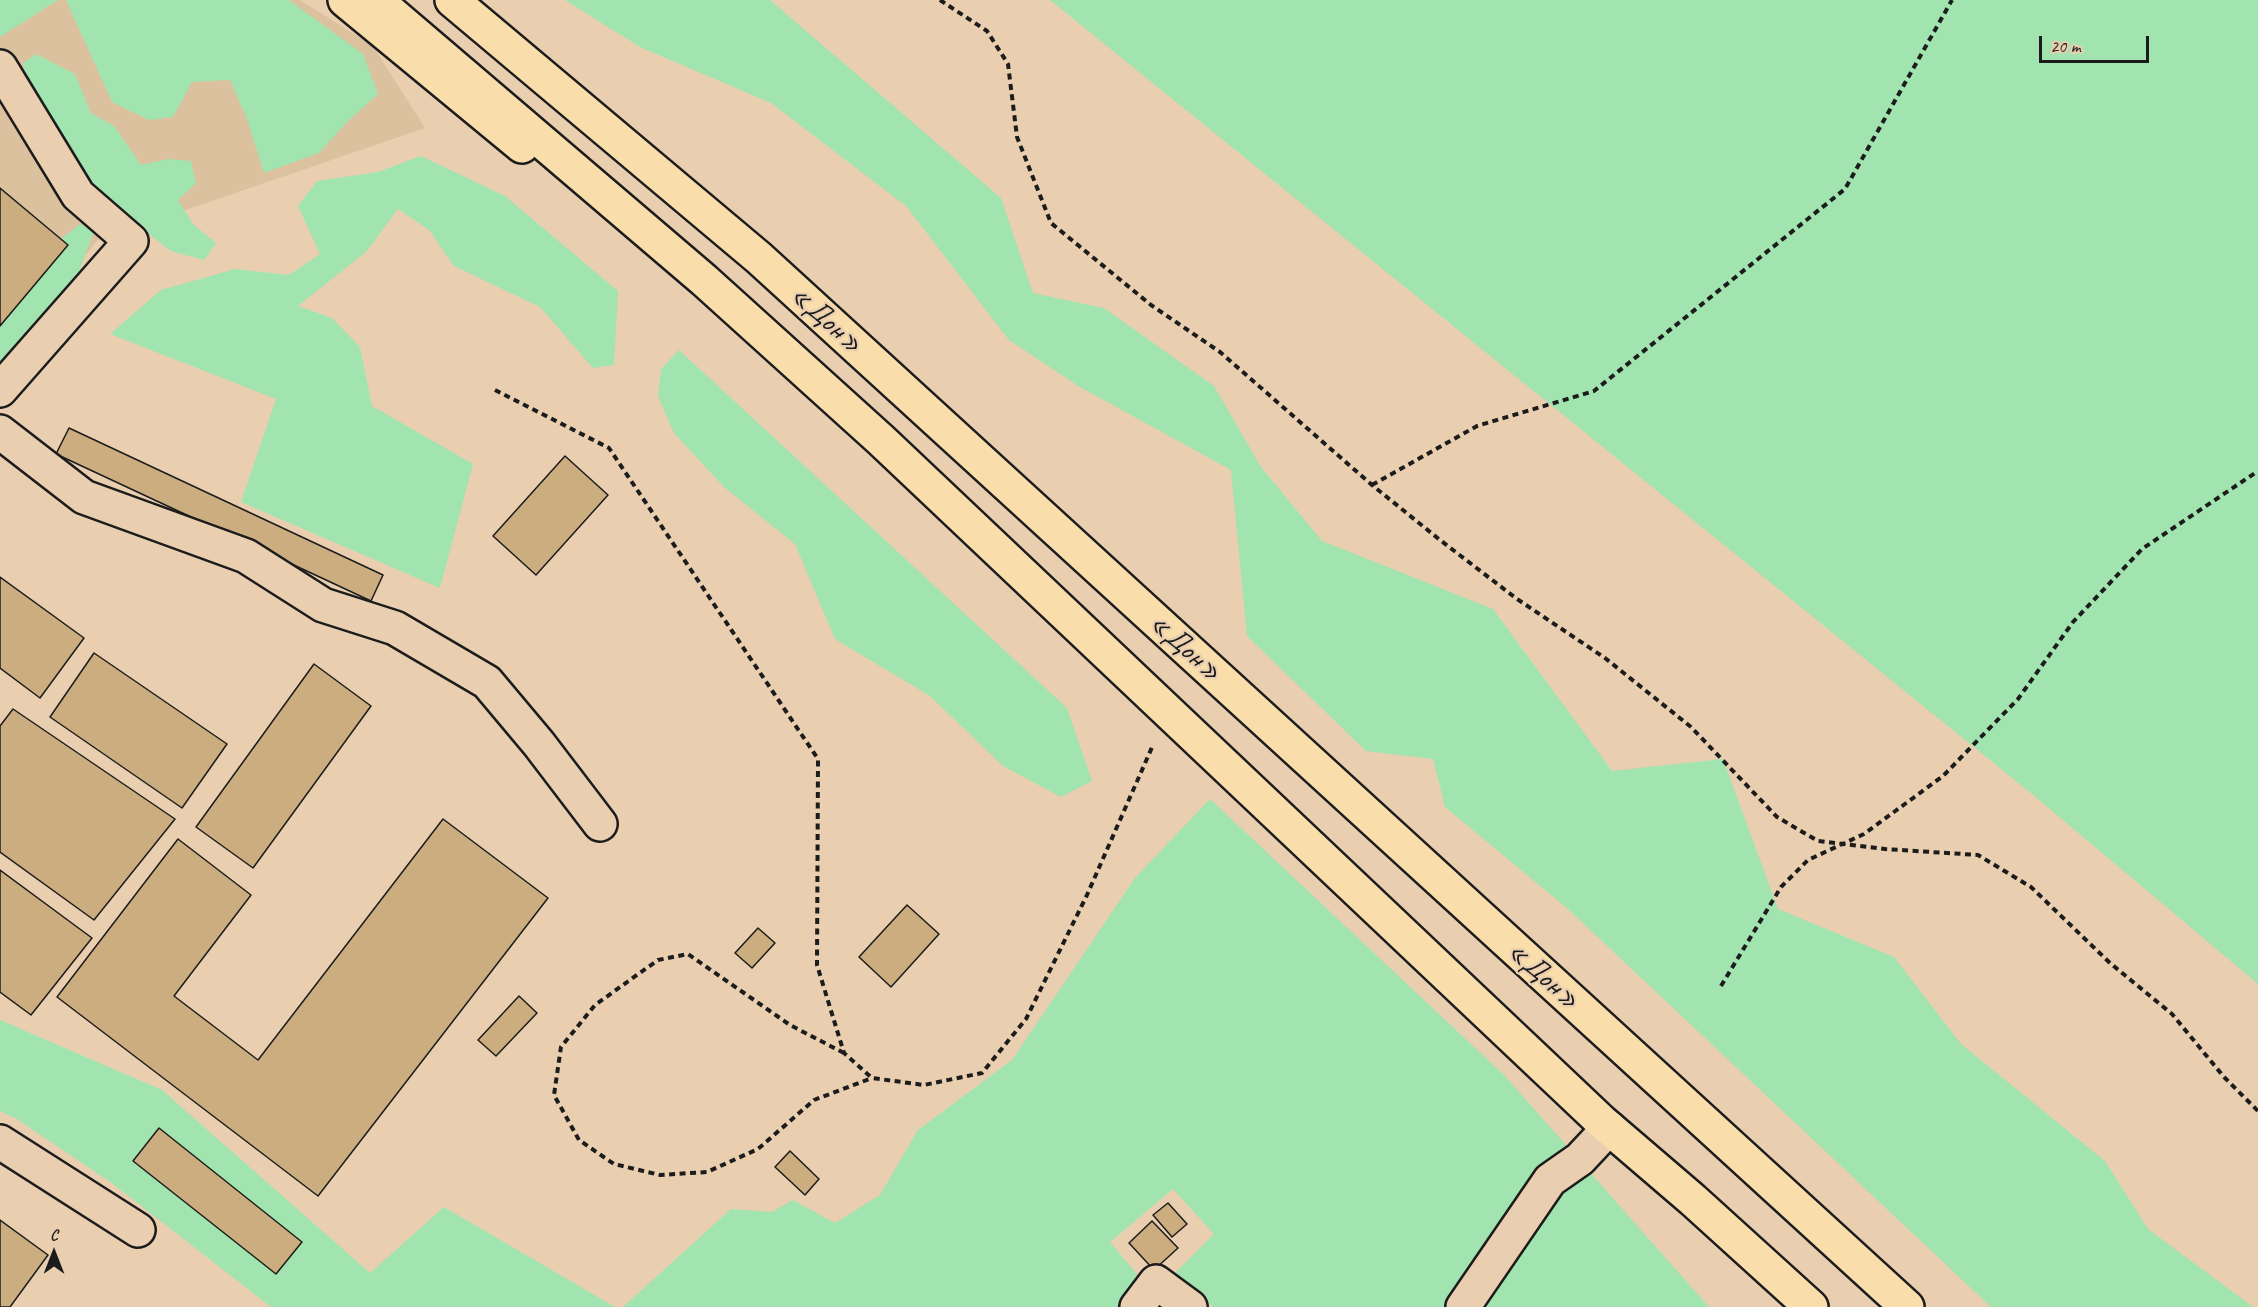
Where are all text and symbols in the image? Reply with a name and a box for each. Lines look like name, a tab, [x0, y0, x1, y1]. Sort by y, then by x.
scale bar	[2042, 24, 2152, 62]
text: 20 m	[2050, 35, 2081, 57]
street label: «Дон»	[782, 278, 870, 362]
street label: «Дон»	[1141, 606, 1229, 690]
street label: «Дон»	[1499, 934, 1587, 1018]
north arrow	[24, 1223, 84, 1283]
text: С	[50, 1225, 58, 1245]

